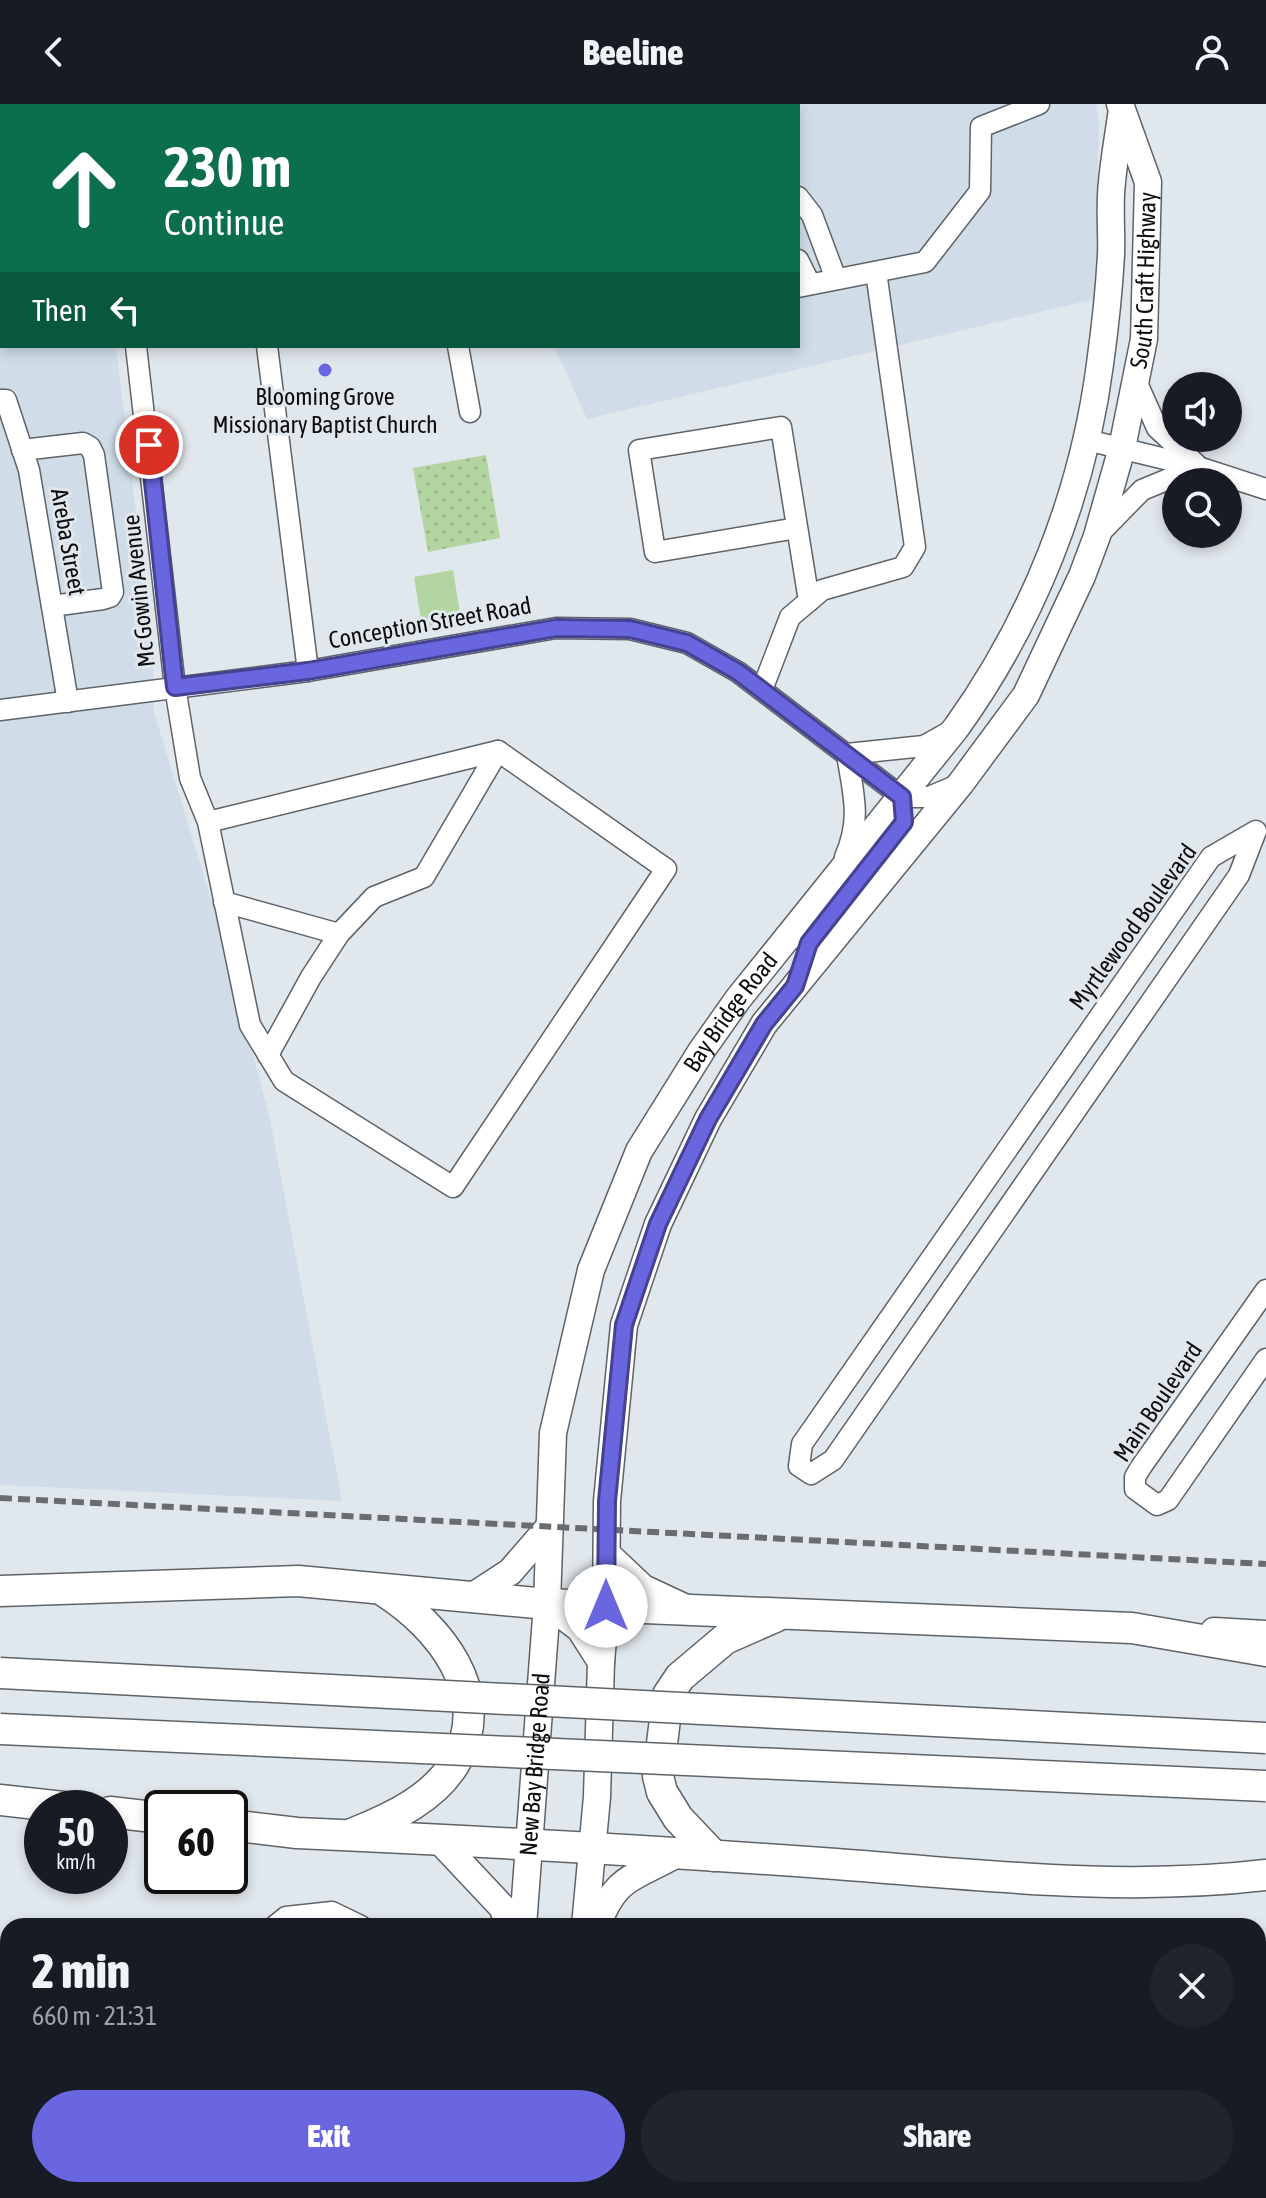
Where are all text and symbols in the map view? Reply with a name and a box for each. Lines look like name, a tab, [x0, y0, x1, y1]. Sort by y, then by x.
icon: back	[32, 30, 76, 74]
icon: person	[1190, 30, 1234, 74]
text: Beeline	[582, 31, 684, 73]
text: 230 m	[164, 135, 291, 199]
icon: ahead	[32, 136, 136, 240]
street label: South Craft Highway	[1124, 192, 1161, 371]
text: Continue	[164, 201, 284, 243]
icon: left	[103, 288, 147, 332]
text: Then	[32, 293, 87, 327]
marker: Blooming Grove Missionary Baptist Church	[316, 361, 334, 379]
map controls	[1162, 372, 1242, 548]
button: sound	[1162, 372, 1242, 452]
place label: Blooming Grove Missionary Baptist Church	[212, 383, 438, 438]
pin	[115, 411, 183, 479]
icon: arrive	[127, 423, 171, 467]
button: search	[1162, 468, 1242, 548]
street label: Areba Street	[46, 486, 91, 598]
street label: Mc Gowin Avenue	[117, 513, 160, 669]
street label: Conception Street Road	[326, 591, 533, 654]
street label: Myrtlewood Boulevard	[1063, 839, 1202, 1015]
street label: Bay Bridge Road	[678, 947, 783, 1077]
street label: Main Boulevard	[1108, 1337, 1207, 1466]
position arrow	[564, 1564, 648, 1648]
street label: New Bay Bridge Road	[514, 1672, 555, 1857]
speed limit sign: 60	[144, 1790, 248, 1894]
text: 50	[57, 1809, 95, 1854]
text: km/h	[56, 1850, 96, 1873]
text: 2 min	[32, 1943, 130, 1998]
button: close	[1150, 1944, 1234, 2028]
text: 660 m · 21:31	[32, 2001, 157, 2031]
button: Exit	[32, 2090, 625, 2182]
button: Share	[641, 2090, 1234, 2182]

